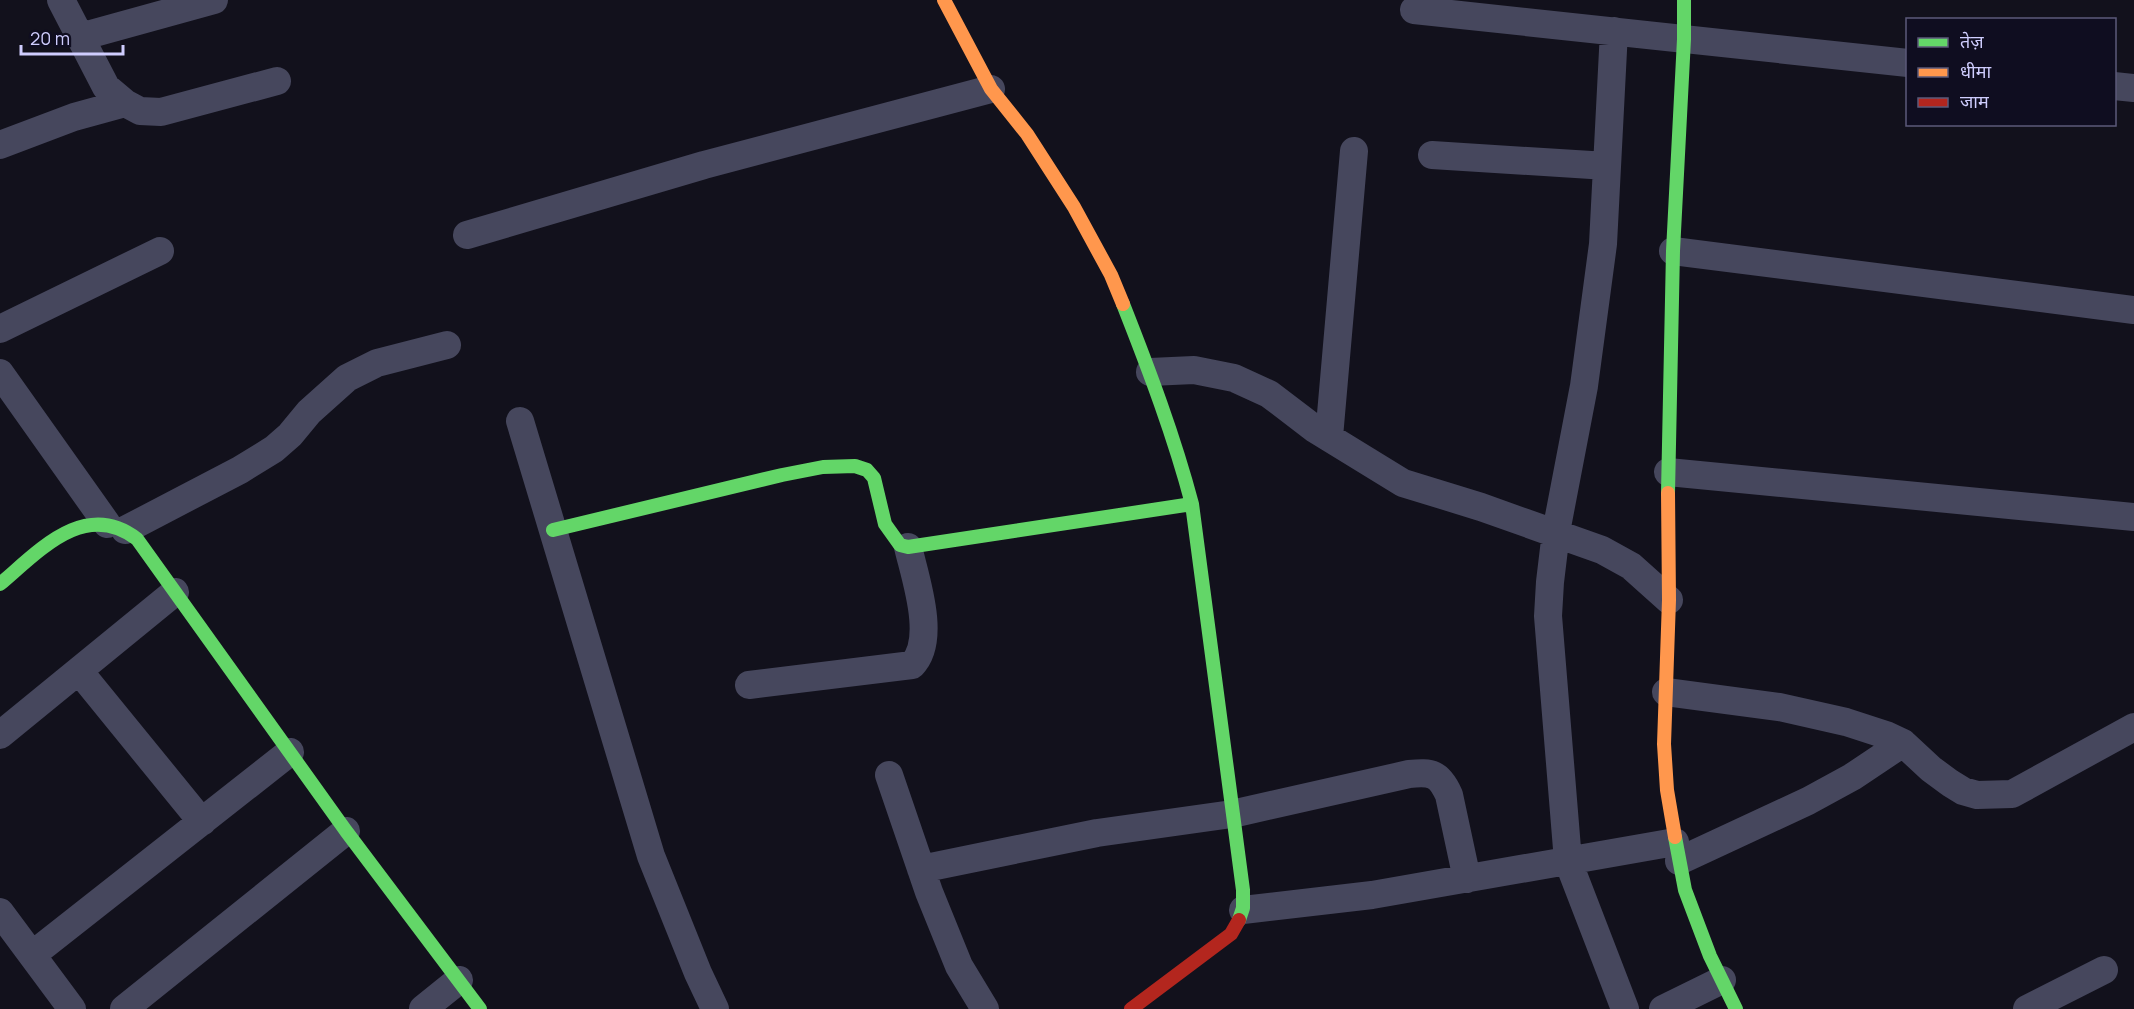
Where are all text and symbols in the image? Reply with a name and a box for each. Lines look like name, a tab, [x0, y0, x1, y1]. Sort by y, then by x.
scale bar	[21, 18, 123, 56]
legend	[1906, 18, 2116, 126]
text: 20 m	[30, 26, 70, 50]
text: तेज़	[1960, 29, 1984, 53]
text: धीमा	[1960, 59, 1991, 83]
text: जाम	[1960, 89, 1990, 113]

